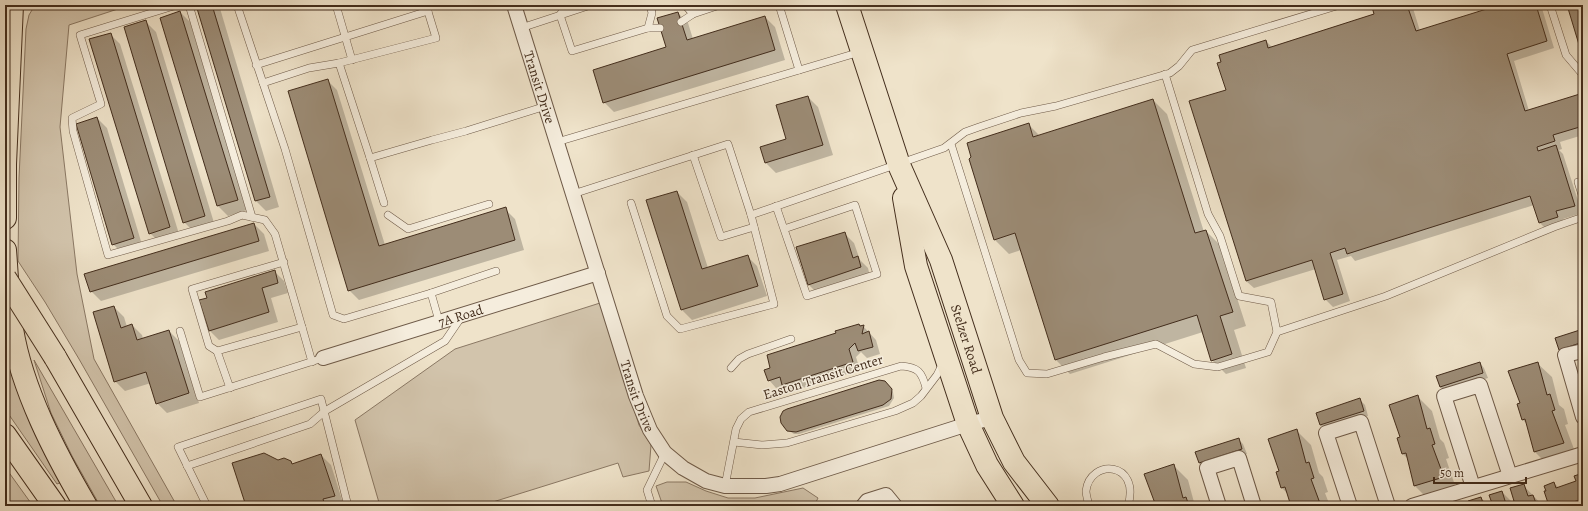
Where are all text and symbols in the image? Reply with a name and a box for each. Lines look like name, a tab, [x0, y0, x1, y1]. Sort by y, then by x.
street label: Transit Drive	[519, 48, 560, 126]
street label: 7A Road	[436, 299, 486, 331]
street label: Stelzer Road	[946, 302, 987, 376]
street label: Easton Transit Center	[761, 350, 886, 404]
street label: Transit Drive	[616, 358, 659, 435]
scale bar	[1434, 459, 1526, 485]
text: 50 m	[1440, 465, 1464, 481]

